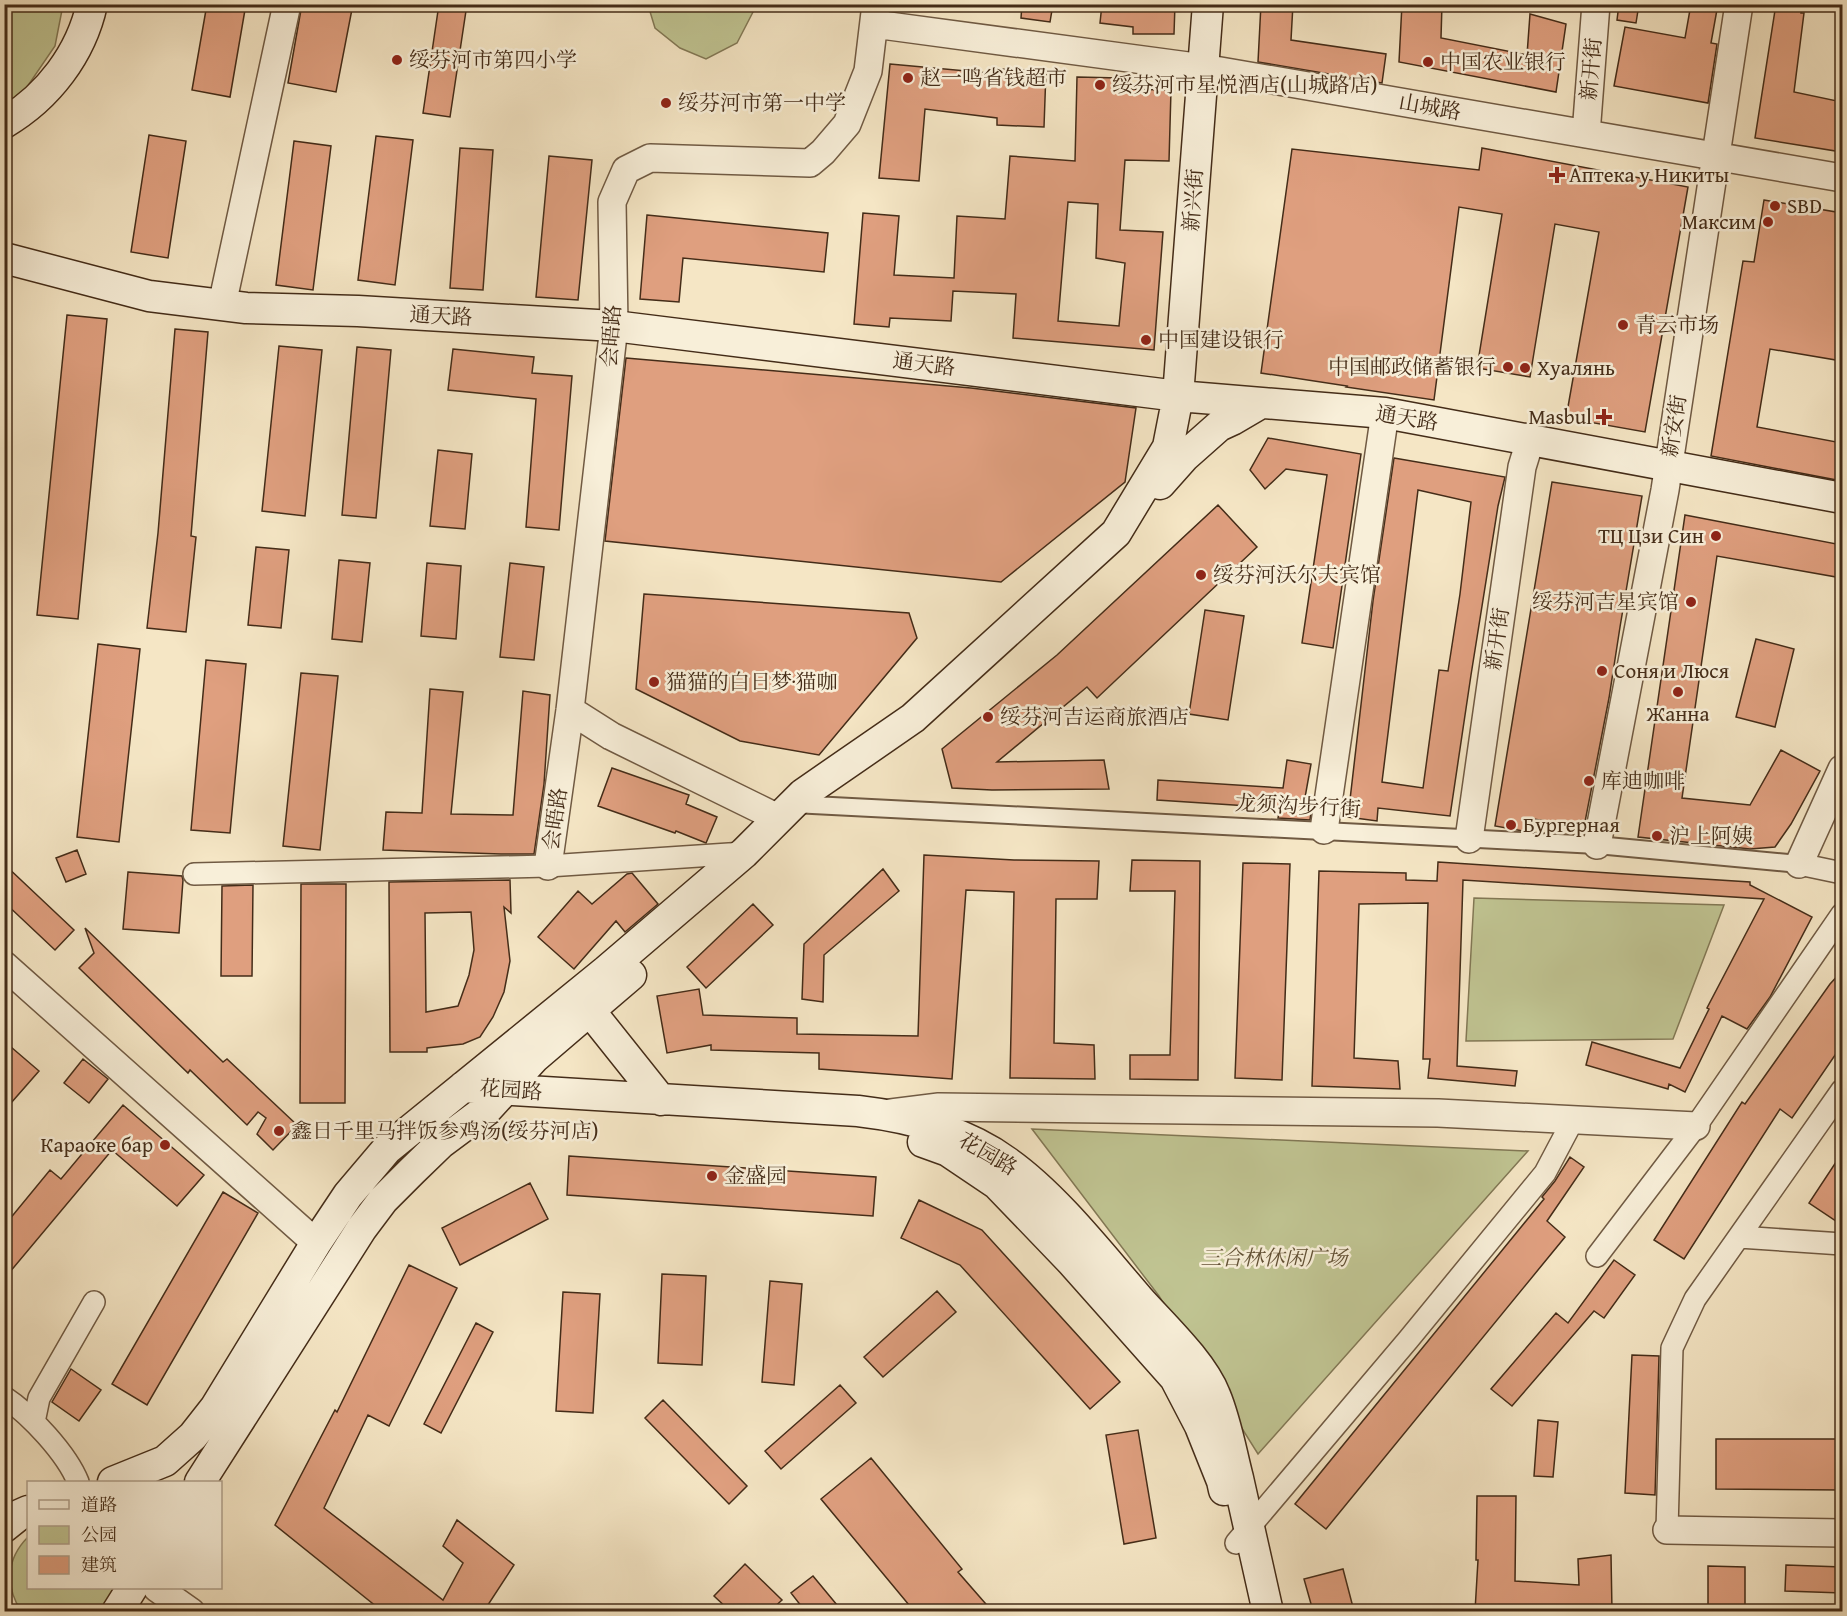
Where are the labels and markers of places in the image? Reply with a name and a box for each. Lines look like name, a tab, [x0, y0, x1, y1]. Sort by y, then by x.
place label: 绥芬河市第四小学	[409, 44, 577, 75]
place label: 中国农业银行	[1440, 46, 1566, 77]
marker: 绥芬河市第四小学	[390, 53, 404, 67]
marker: 中国农业银行	[1421, 55, 1435, 69]
place label: 赵一鸣省钱超市	[920, 62, 1067, 93]
place label: 绥芬河市星悦酒店(山城路店)	[1112, 69, 1378, 100]
marker: 赵一鸣省钱超市	[901, 71, 915, 85]
marker: 绥芬河市星悦酒店(山城路店)	[1093, 78, 1107, 92]
place label: 绥芬河市第一中学	[678, 87, 846, 118]
marker: 绥芬河市第一中学	[659, 96, 673, 110]
place label: Аптека у Никиты	[1569, 159, 1730, 190]
marker: Аптека у Никиты	[1550, 168, 1564, 182]
place label: SBD	[1787, 190, 1822, 221]
marker: SBD	[1768, 199, 1782, 213]
place label: Максим	[1682, 206, 1756, 237]
marker: Максим	[1761, 215, 1775, 229]
place label: 青云市场	[1635, 309, 1719, 340]
marker: 青云市场	[1616, 318, 1630, 332]
place label: 中国建设银行	[1158, 324, 1284, 355]
marker: 中国建设银行	[1139, 333, 1153, 347]
place label: 中国邮政储蓄银行	[1328, 351, 1496, 382]
place label: Хуалянь	[1537, 352, 1615, 383]
marker: 中国邮政储蓄银行	[1501, 360, 1515, 374]
marker: Хуалянь	[1518, 361, 1532, 375]
place label: Masbul	[1528, 401, 1592, 432]
marker: Masbul	[1597, 410, 1611, 424]
place label: ТЦ Цзи Син	[1598, 520, 1704, 551]
marker: ТЦ Цзи Син	[1709, 529, 1723, 543]
place label: 绥芬河沃尔夫宾馆	[1213, 559, 1381, 590]
marker: 绥芬河沃尔夫宾馆	[1194, 568, 1208, 582]
place label: 绥芬河吉星宾馆	[1532, 586, 1679, 617]
marker: 绥芬河吉星宾馆	[1684, 595, 1698, 609]
place label: Соня и Люся	[1614, 655, 1730, 686]
marker: Соня и Люся	[1595, 664, 1609, 678]
place label: 猫猫的白日梦·猫咖	[666, 666, 838, 697]
marker: 猫猫的白日梦·猫咖	[647, 675, 661, 689]
marker: Жанна	[1671, 685, 1685, 699]
place label: Жанна	[1646, 698, 1710, 729]
place label: 绥芬河吉运商旅酒店	[1000, 701, 1189, 732]
marker: 绥芬河吉运商旅酒店	[981, 710, 995, 724]
place label: 库迪咖啡	[1601, 765, 1685, 796]
marker: 库迪咖啡	[1582, 774, 1596, 788]
place label: Бургерная	[1523, 809, 1620, 840]
marker: Бургерная	[1504, 818, 1518, 832]
place label: 沪上阿姨	[1669, 820, 1753, 851]
marker: 沪上阿姨	[1650, 829, 1664, 843]
place label: 鑫日千里马拌饭参鸡汤(绥芬河店)	[291, 1115, 599, 1146]
marker: 鑫日千里马拌饭参鸡汤(绥芬河店)	[272, 1124, 286, 1138]
place label: Караоке бар	[41, 1129, 153, 1160]
marker: Караоке бар	[158, 1138, 172, 1152]
place label: 金盛园	[724, 1160, 787, 1191]
marker: 金盛园	[705, 1169, 719, 1183]

